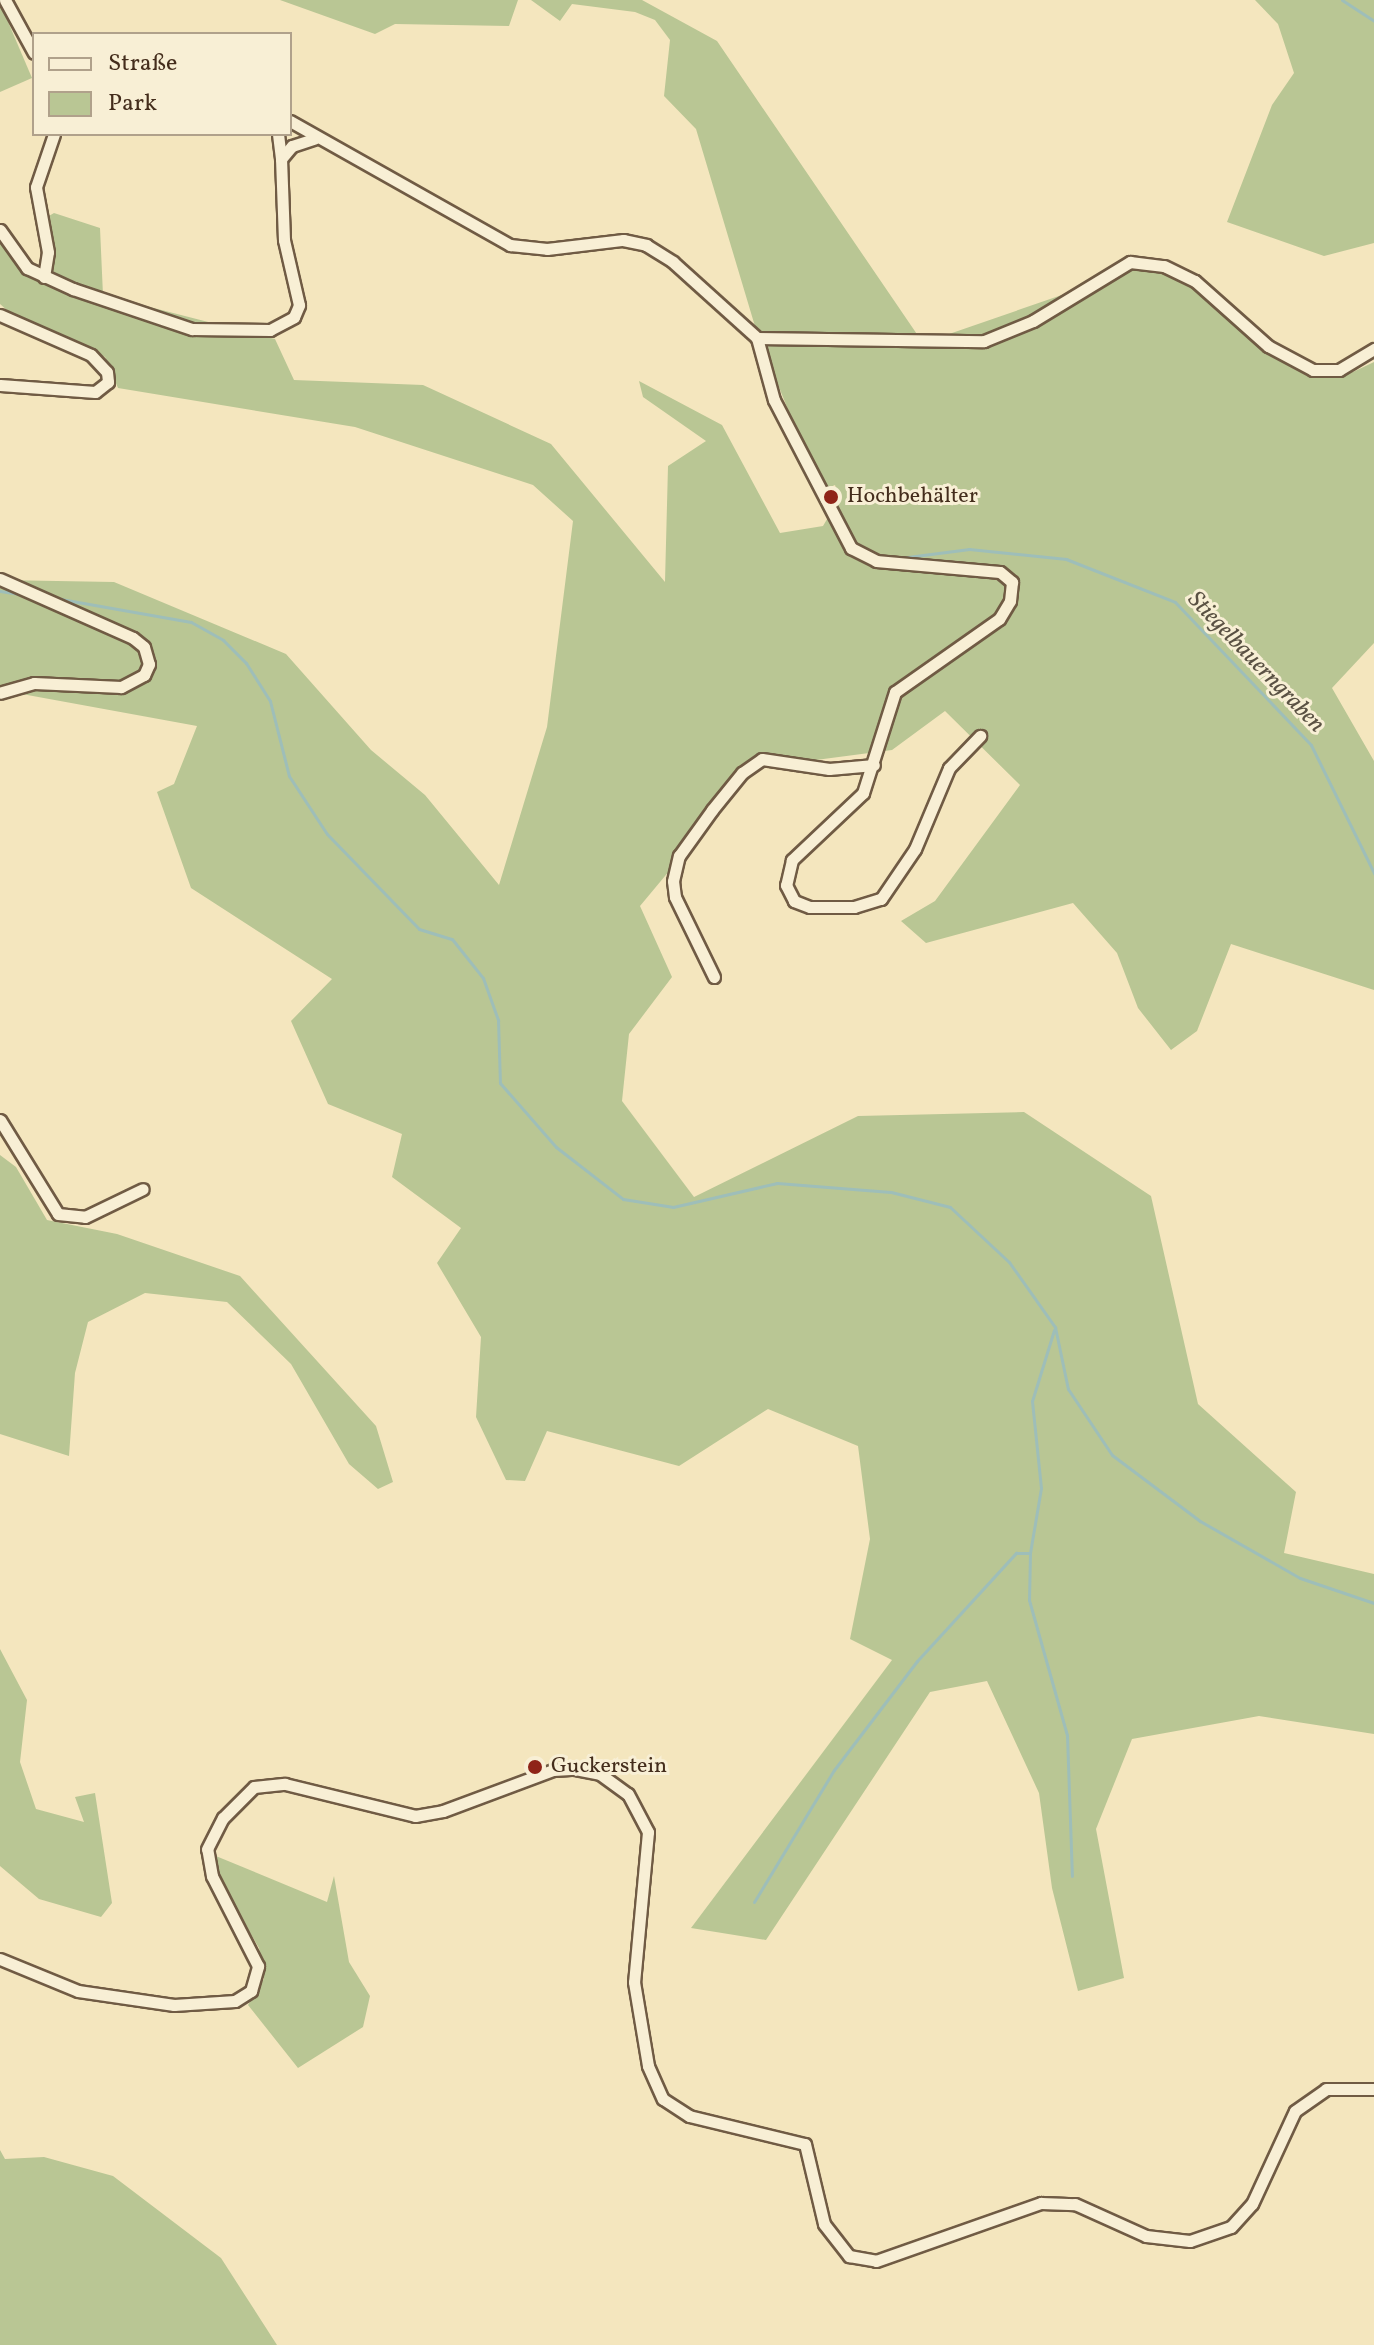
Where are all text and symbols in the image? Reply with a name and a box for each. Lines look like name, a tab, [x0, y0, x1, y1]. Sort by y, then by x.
legend	[32, 32, 292, 136]
text: Straße	[108, 47, 177, 81]
text: Park	[108, 87, 157, 121]
place label: Hochbehälter	[847, 484, 978, 510]
marker: Hochbehälter	[822, 488, 840, 506]
water label: Stiegelbauerngraben	[1180, 586, 1330, 740]
place label: Guckerstein	[551, 1754, 667, 1780]
marker: Guckerstein	[526, 1758, 544, 1776]

